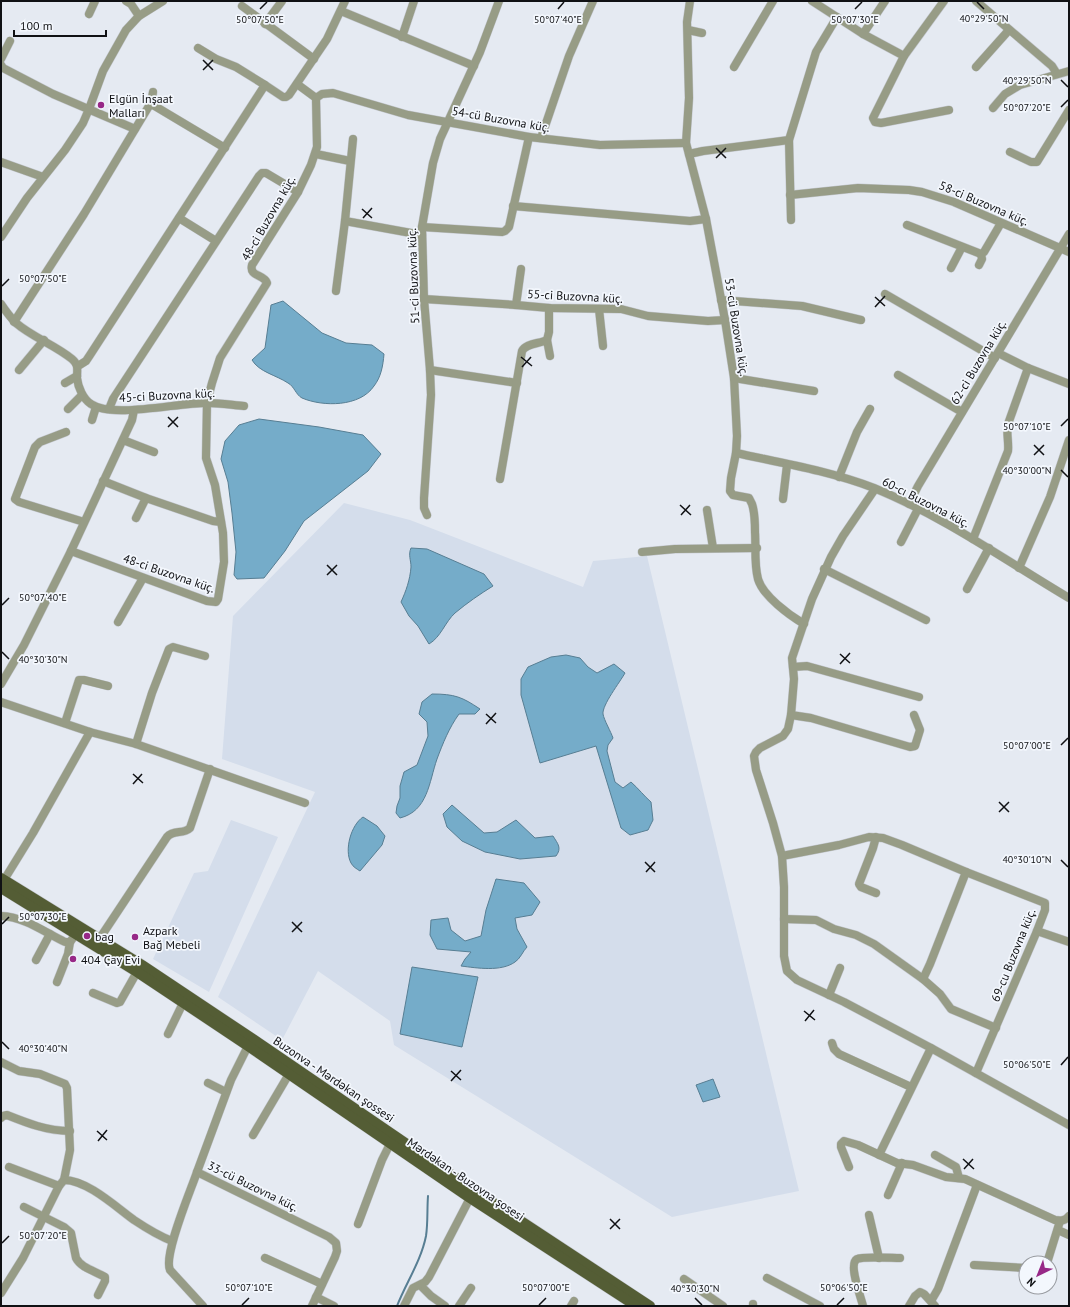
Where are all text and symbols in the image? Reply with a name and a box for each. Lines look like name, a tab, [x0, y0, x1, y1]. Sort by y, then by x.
scale bar	[14, 12, 106, 38]
text: 40°29'50"N	[959, 12, 1009, 25]
text: 50°07'50"E	[236, 13, 284, 26]
text: 50°07'40"E	[534, 13, 582, 26]
text: 50°07'30"E	[831, 13, 879, 26]
text: 100 m	[20, 18, 53, 33]
text: 40°29'50"N	[1002, 74, 1052, 87]
place label: Elgün İnşaat Malları	[109, 91, 173, 120]
marker: Elgün İnşaat Malları	[96, 100, 106, 110]
text: 50°07'20"E	[1003, 101, 1051, 114]
street label: 54-cü Buzovna küç.	[451, 103, 551, 135]
street label: 48-ci Buzovna küç.	[238, 173, 298, 263]
street label: 58-ci Buzovna küç.	[937, 177, 1031, 229]
street label: 51-ci Buzovna küç.	[404, 228, 422, 324]
text: 50°07'50"E	[19, 272, 67, 285]
street label: 53-cü Buzovna küç.	[722, 277, 752, 377]
street label: 55-ci Buzovna küç.	[527, 286, 623, 306]
street label: 62-ci Buzovna küç.	[947, 317, 1009, 407]
street label: 45-ci Buzovna küç.	[119, 385, 215, 405]
text: 50°07'10"E	[1003, 420, 1051, 433]
text: 40°30'00"N	[1002, 464, 1052, 477]
street label: 60-cı Buzovna küç.	[880, 474, 972, 530]
street label: 48-ci Buzovna küç.	[121, 550, 217, 596]
text: 50°07'40"E	[19, 591, 67, 604]
text: 40°30'30"N	[18, 653, 68, 666]
text: 50°07'00"E	[1003, 739, 1051, 752]
text: 40°30'10"N	[1002, 853, 1052, 866]
street label: 69-cu Buzovna küç.	[987, 906, 1039, 1004]
text: 50°07'30"E	[19, 910, 67, 923]
place label: Azpark Bağ Mebeli	[143, 923, 201, 952]
place label: bag	[95, 929, 114, 944]
marker: bag	[82, 931, 92, 941]
marker: Azpark Bağ Mebeli	[130, 932, 140, 942]
place label: 404 Çay Evi	[81, 952, 140, 967]
marker: 404 Çay Evi	[68, 954, 78, 964]
street label: Buzonva - Mərdəkan şossesi	[271, 1033, 397, 1125]
text: 40°30'40"N	[18, 1042, 68, 1055]
text: 50°06'50"E	[1003, 1058, 1051, 1071]
street label: Mərdəkan - Buzovna şosesi	[405, 1134, 527, 1224]
street label: 33-cü Buzovna küç.	[205, 1158, 301, 1214]
text: 50°07'20"E	[19, 1229, 67, 1242]
north arrow	[1018, 1255, 1058, 1295]
text: N	[1024, 1275, 1039, 1290]
text: 50°07'10"E	[225, 1281, 273, 1294]
text: 50°07'00"E	[522, 1281, 570, 1294]
text: 50°06'50"E	[820, 1281, 868, 1294]
text: 40°30'30"N	[670, 1282, 720, 1295]

